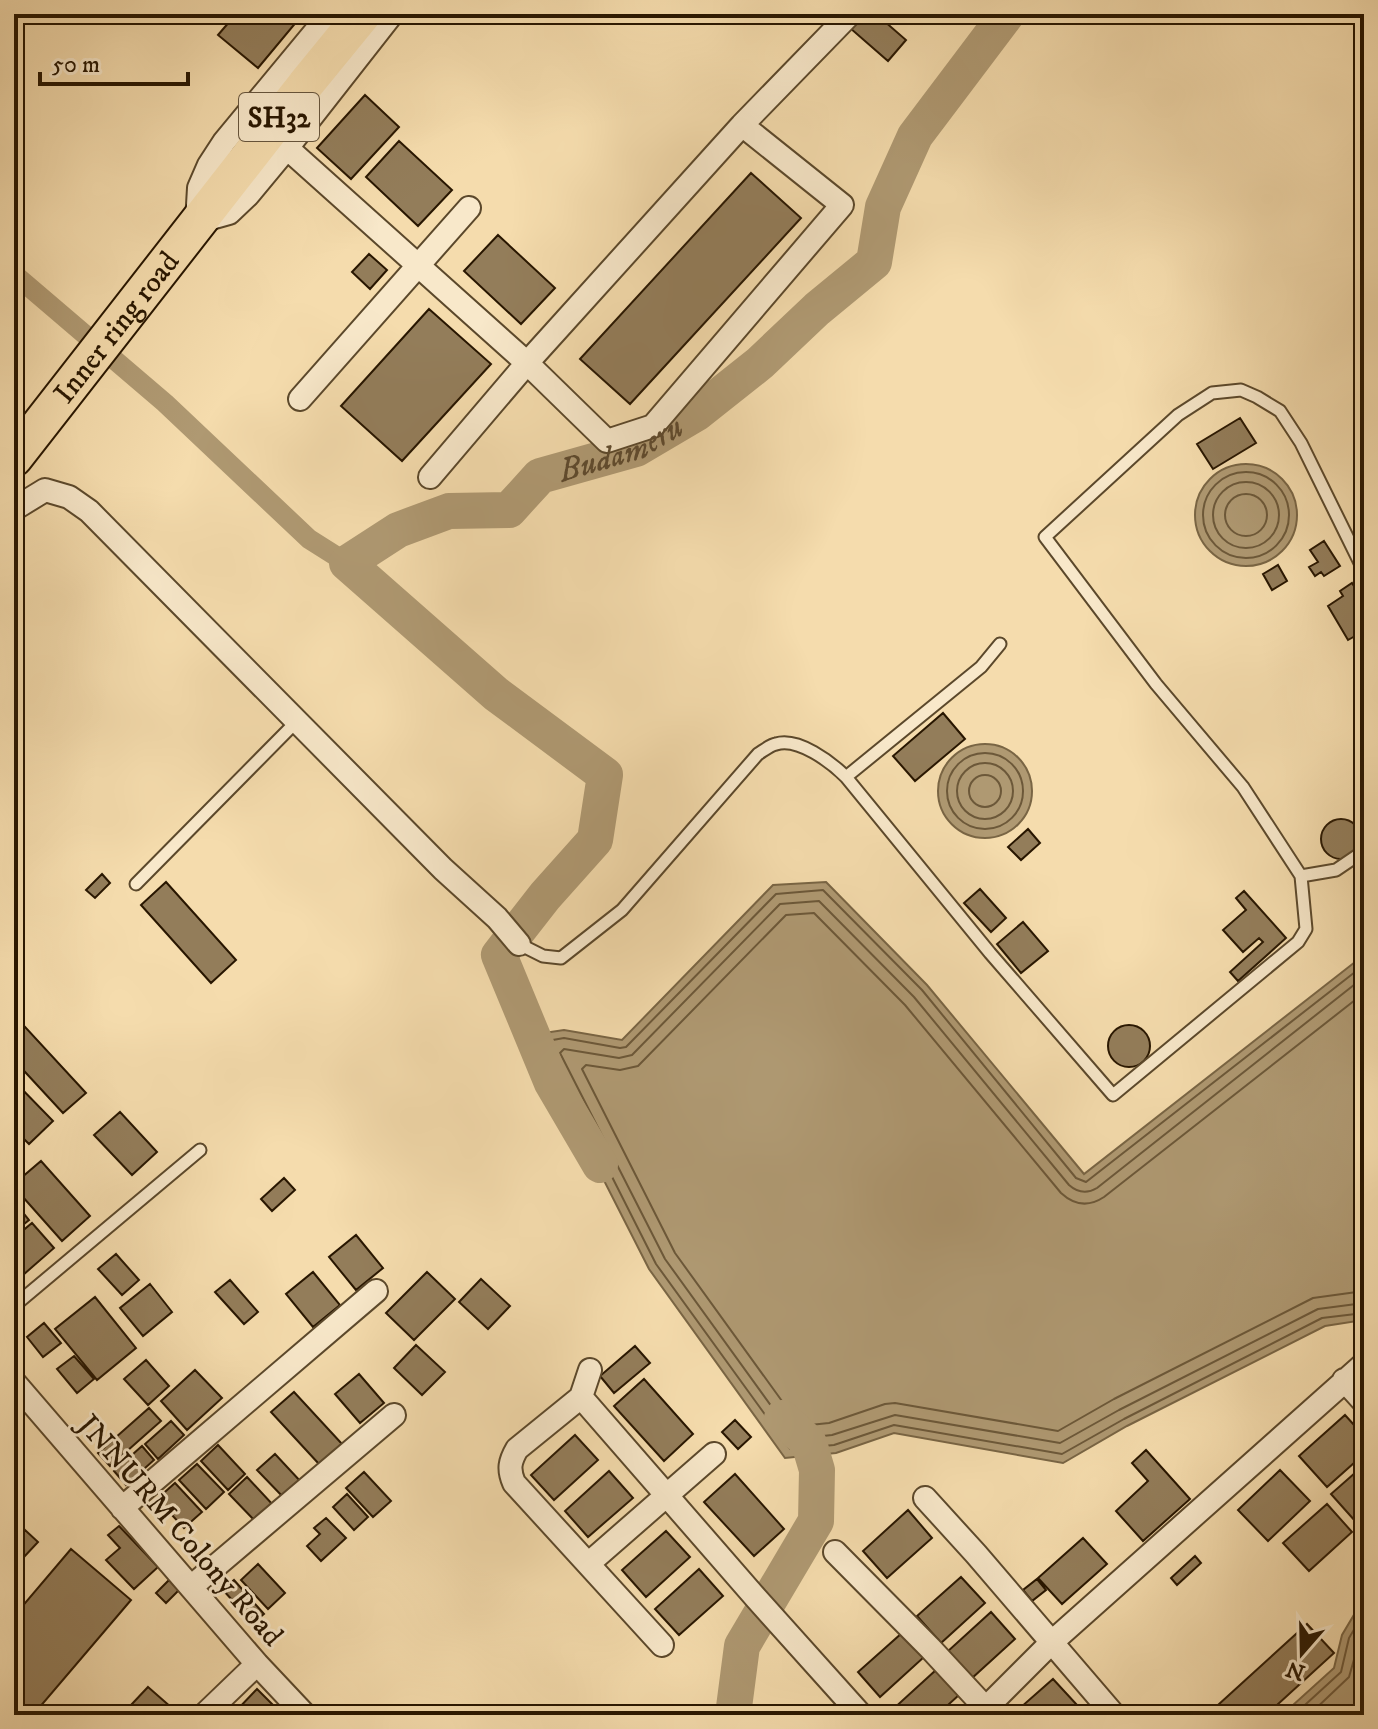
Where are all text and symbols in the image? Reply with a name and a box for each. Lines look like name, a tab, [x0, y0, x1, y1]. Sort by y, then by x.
scale bar	[40, 36, 188, 86]
text: 50 m	[52, 50, 100, 80]
road number: SH32	[239, 93, 319, 141]
street label: Inner ring road	[46, 245, 188, 411]
water label: Budameru	[554, 408, 691, 492]
street label: JNNURM Colony Road	[67, 1405, 290, 1654]
north arrow	[1262, 1613, 1342, 1693]
text: N	[1283, 1655, 1309, 1686]

